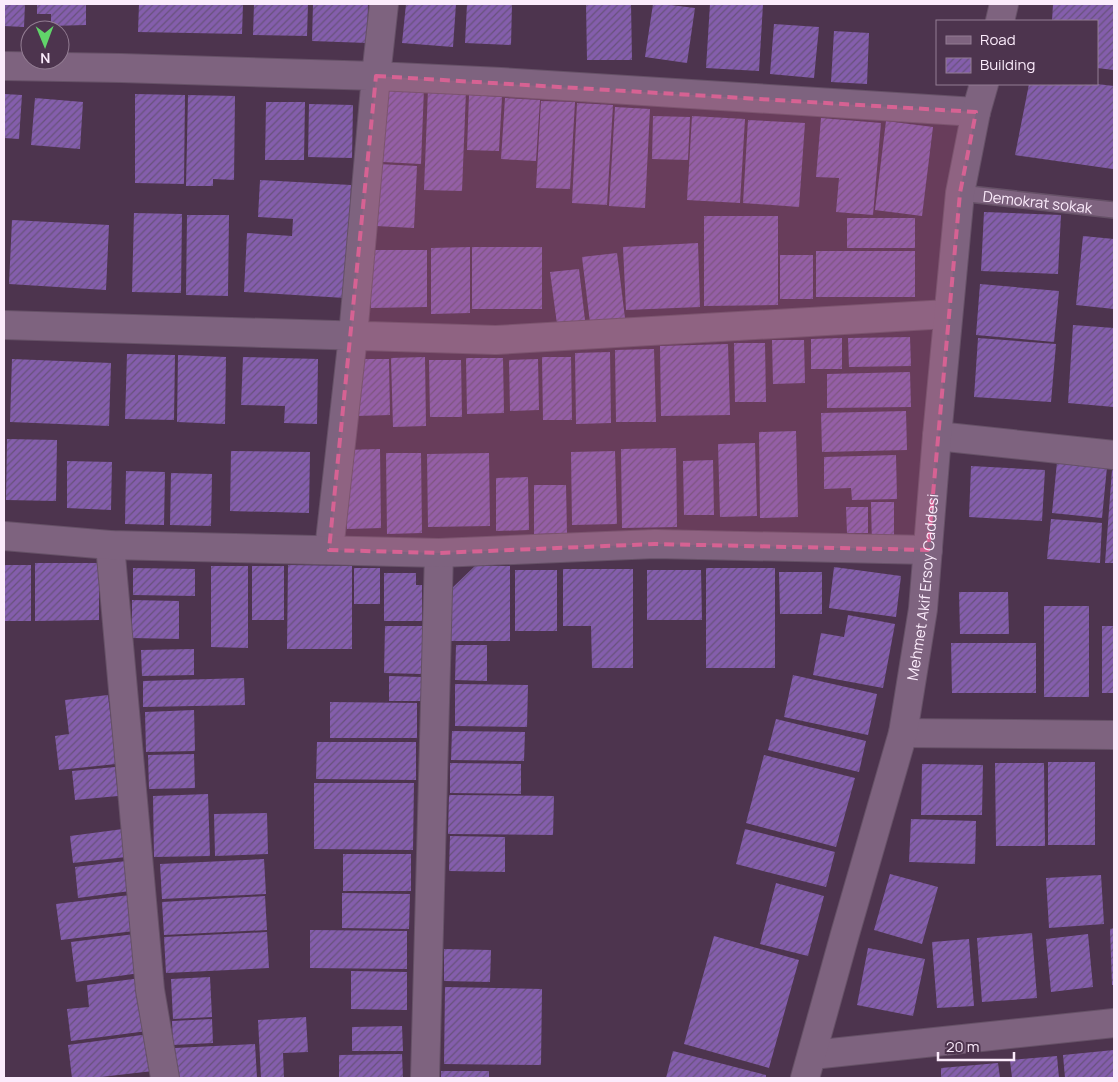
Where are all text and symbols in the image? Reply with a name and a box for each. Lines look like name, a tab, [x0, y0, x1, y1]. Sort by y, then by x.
north arrow	[20, 20, 70, 70]
legend	[936, 20, 1098, 85]
text: Road	[980, 29, 1016, 50]
text: N	[40, 49, 50, 68]
text: Building	[980, 54, 1035, 75]
street label: Demokrat sokak	[982, 185, 1094, 218]
street label: Mehmet Akif Ersoy Caddesi	[901, 493, 943, 682]
scale bar	[938, 1030, 1014, 1062]
text: 20 m	[946, 1036, 979, 1057]

